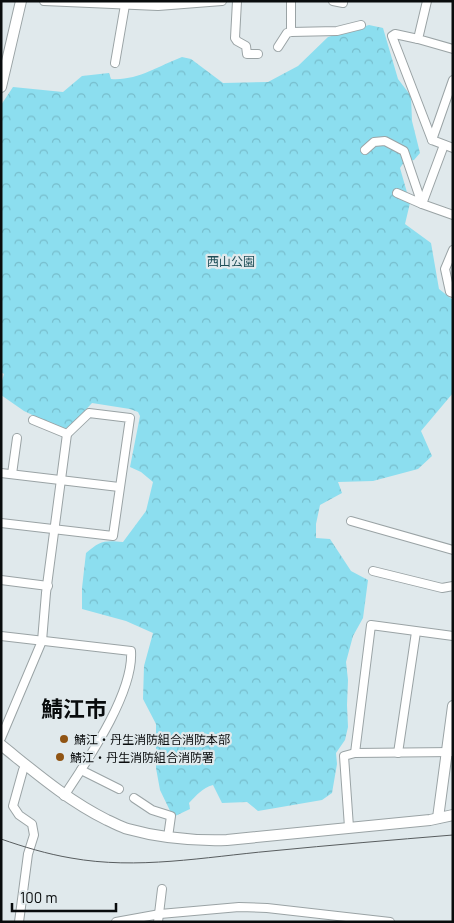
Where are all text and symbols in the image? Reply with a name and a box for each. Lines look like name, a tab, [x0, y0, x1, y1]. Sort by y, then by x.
park label: 西山公園	[207, 254, 255, 268]
district label: 鯖江市	[41, 695, 107, 721]
place label: 鯖江・丹生消防組合消防本部	[74, 732, 230, 746]
marker: 鯖江・丹生消防組合消防本部	[58, 733, 70, 745]
place label: 鯖江・丹生消防組合消防署	[70, 750, 214, 764]
marker: 鯖江・丹生消防組合消防署	[54, 751, 66, 763]
scale bar	[12, 880, 116, 912]
text: 100 m	[20, 888, 58, 906]

